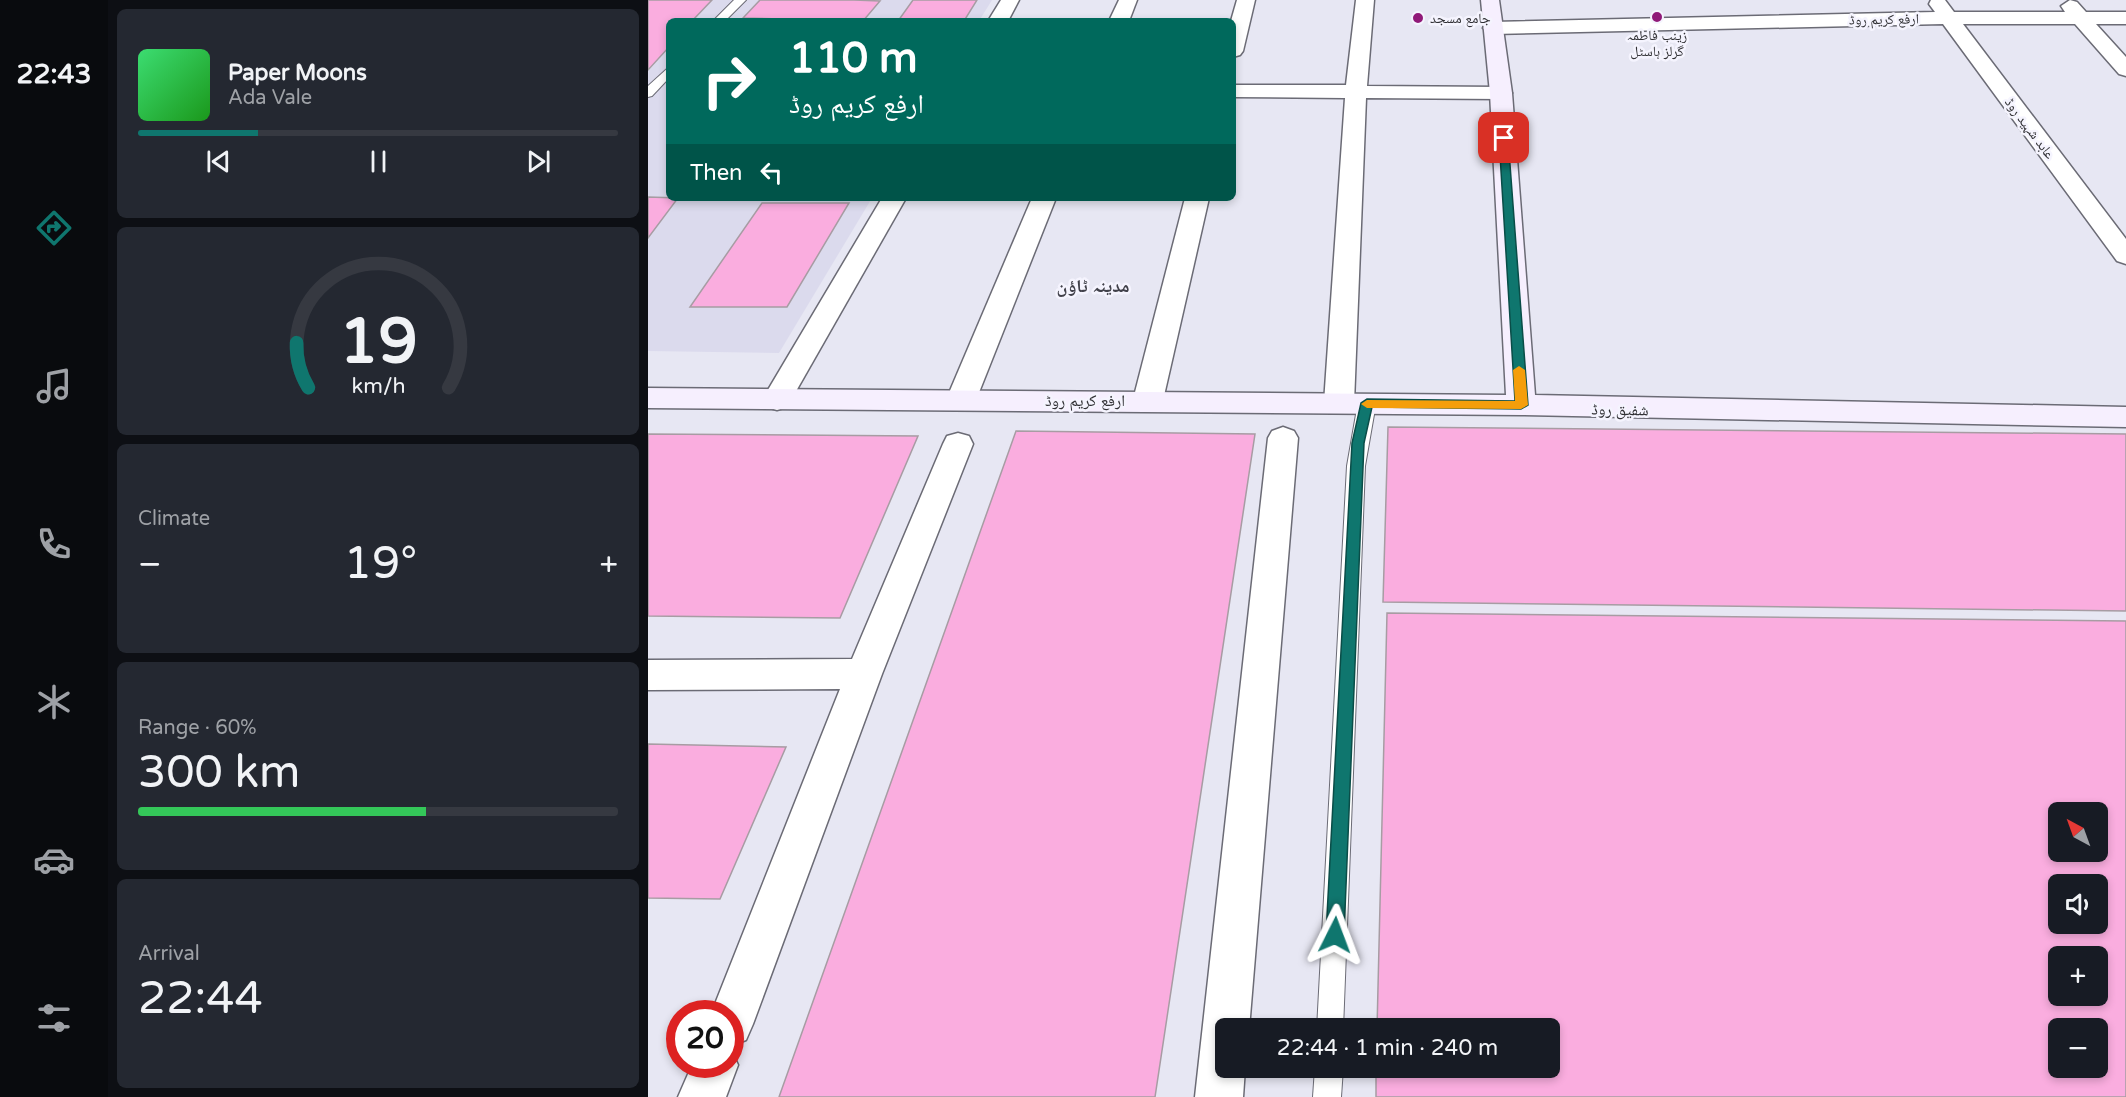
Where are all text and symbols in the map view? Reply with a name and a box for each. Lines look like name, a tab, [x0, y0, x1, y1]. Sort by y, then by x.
place label: جامع مسجد	[1430, 10, 1491, 28]
marker: زینب فاطمہ گرلز ہاسٹل	[1650, 10, 1664, 24]
street label: ارفع کریم روڈ	[1849, 10, 1919, 30]
marker: جامع مسجد	[1411, 11, 1425, 25]
place label: زینب فاطمہ گرلز ہاسٹل	[1627, 27, 1687, 60]
text: 110 m	[789, 33, 918, 84]
icon: right	[690, 42, 768, 120]
text: 22:43	[17, 58, 91, 91]
text: Paper Moons	[228, 60, 367, 86]
text: Ada Vale	[228, 86, 312, 110]
text: ارفع کریم روڈ	[789, 88, 924, 121]
street label: عابد شہید روڈ	[2001, 94, 2058, 162]
pin	[1478, 112, 1529, 163]
icon: arrive	[1487, 121, 1520, 154]
icon: previous	[202, 145, 235, 178]
icon: pause	[362, 145, 395, 178]
icon: next	[522, 145, 555, 178]
icon: left	[755, 156, 788, 189]
text: Then	[690, 160, 743, 186]
icon: directions	[33, 207, 75, 249]
district label: مدینہ ٹاؤن	[1057, 275, 1129, 297]
text: 19	[339, 305, 417, 380]
icon: music	[33, 365, 75, 407]
text: km/h	[351, 373, 405, 399]
street label: ارفع کریم روڈ	[1045, 391, 1125, 411]
street label: شفیق روڈ	[1591, 400, 1649, 420]
text: Climate	[138, 507, 210, 531]
icon: phone	[33, 523, 75, 565]
text: 19°	[344, 537, 417, 591]
text: −	[138, 545, 162, 584]
text: +	[599, 545, 618, 584]
icon: climate	[33, 681, 75, 723]
text: Range · 60%	[138, 716, 257, 740]
text: 300 km	[138, 746, 300, 800]
north arrow	[2048, 802, 2108, 862]
map controls	[2048, 802, 2108, 1078]
icon: car	[33, 839, 75, 881]
button: sound	[2048, 874, 2108, 934]
position arrow	[1303, 903, 1367, 967]
text: Arrival	[138, 942, 200, 966]
button: +	[2048, 946, 2108, 1006]
text: 22:44	[138, 972, 263, 1026]
icon: filters	[33, 997, 75, 1039]
speed limit sign: 20	[666, 1000, 744, 1078]
button: −	[2048, 1018, 2108, 1078]
text: 22:44 · 1 min · 240 m	[1277, 1035, 1498, 1061]

